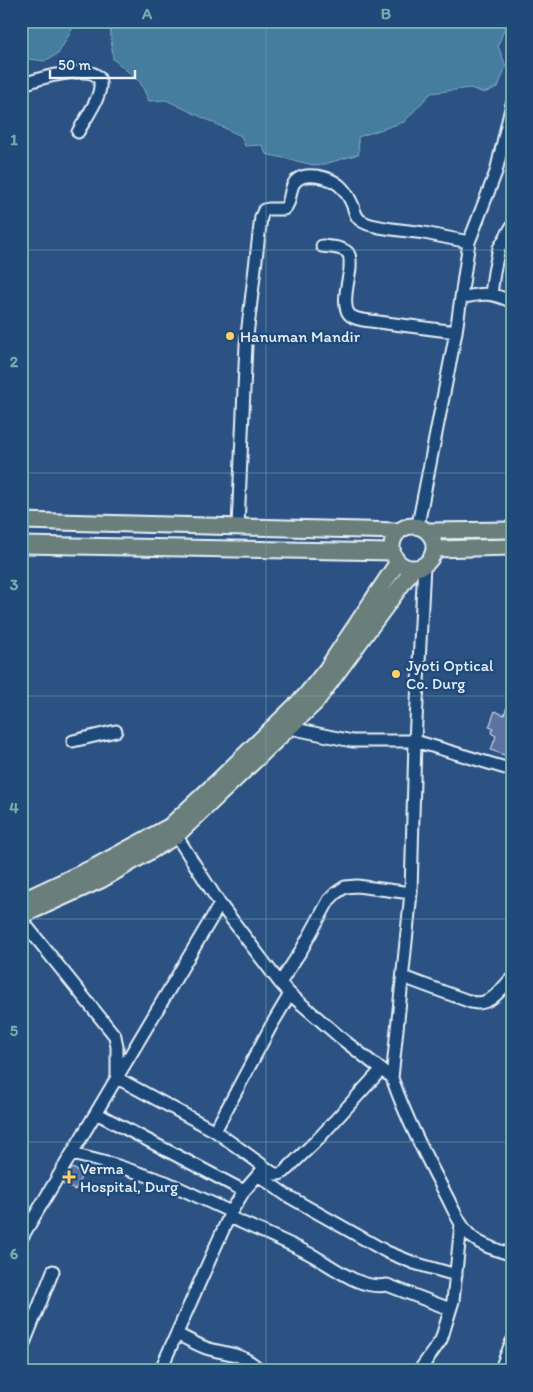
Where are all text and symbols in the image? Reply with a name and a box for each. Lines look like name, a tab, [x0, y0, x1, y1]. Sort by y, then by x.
text: A	[141, 4, 153, 23]
text: B	[381, 4, 392, 23]
scale bar	[50, 48, 135, 80]
text: 50 m	[58, 56, 91, 74]
text: 1	[10, 130, 18, 149]
place label: Hanuman Mandir	[240, 327, 361, 346]
marker: Hanuman Mandir	[224, 330, 236, 342]
text: 2	[10, 352, 19, 371]
text: 3	[10, 575, 19, 594]
place label: Jyoti Optical Co. Durg	[406, 656, 494, 693]
marker: Jyoti Optical Co. Durg	[390, 668, 402, 680]
text: 4	[9, 798, 19, 817]
text: 5	[10, 1021, 19, 1040]
place label: Verma Hospital, Durg	[80, 1159, 179, 1196]
marker: Verma Hospital, Durg	[62, 1170, 76, 1184]
text: 6	[10, 1244, 19, 1263]

